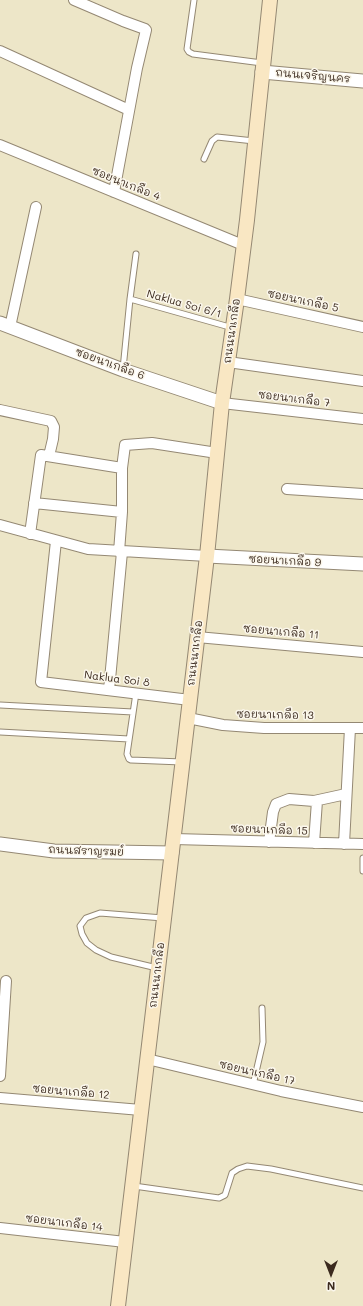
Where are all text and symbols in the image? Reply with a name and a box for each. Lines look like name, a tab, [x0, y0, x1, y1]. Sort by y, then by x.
street label: ถนนเจริญนคร	[275, 66, 351, 86]
street label: ซอยนาเกลือ 4	[90, 164, 162, 204]
street label: Naklua Soi 6/1	[145, 287, 223, 321]
street label: ซอยนาเกลือ 5	[266, 287, 340, 315]
street label: ถนนนาเกลือ	[221, 297, 243, 365]
street label: ซอยนาเกลือ 6	[74, 345, 146, 383]
street label: ซอยนาเกลือ 7	[257, 388, 331, 410]
street label: ซอยนาเกลือ 9	[248, 553, 322, 569]
street label: ถนนนาเกลือ	[184, 619, 206, 687]
street label: ซอยนาเกลือ 11	[243, 622, 319, 642]
street label: Naklua Soi 8	[83, 668, 151, 690]
street label: ซอยนาเกลือ 13	[236, 708, 314, 722]
street label: ซอยนาเกลือ 15	[230, 822, 308, 838]
street label: ถนนสราญรมย์	[48, 843, 124, 859]
street label: ถนนนาเกลือ	[146, 941, 168, 1009]
street label: ซอยนาเกลือ 17	[218, 1058, 296, 1088]
street label: ซอยนาเกลือ 12	[32, 1082, 110, 1102]
street label: ซอยนาเกลือ 14	[25, 1212, 103, 1234]
north arrow	[311, 1254, 351, 1294]
text: N	[327, 1279, 335, 1294]

